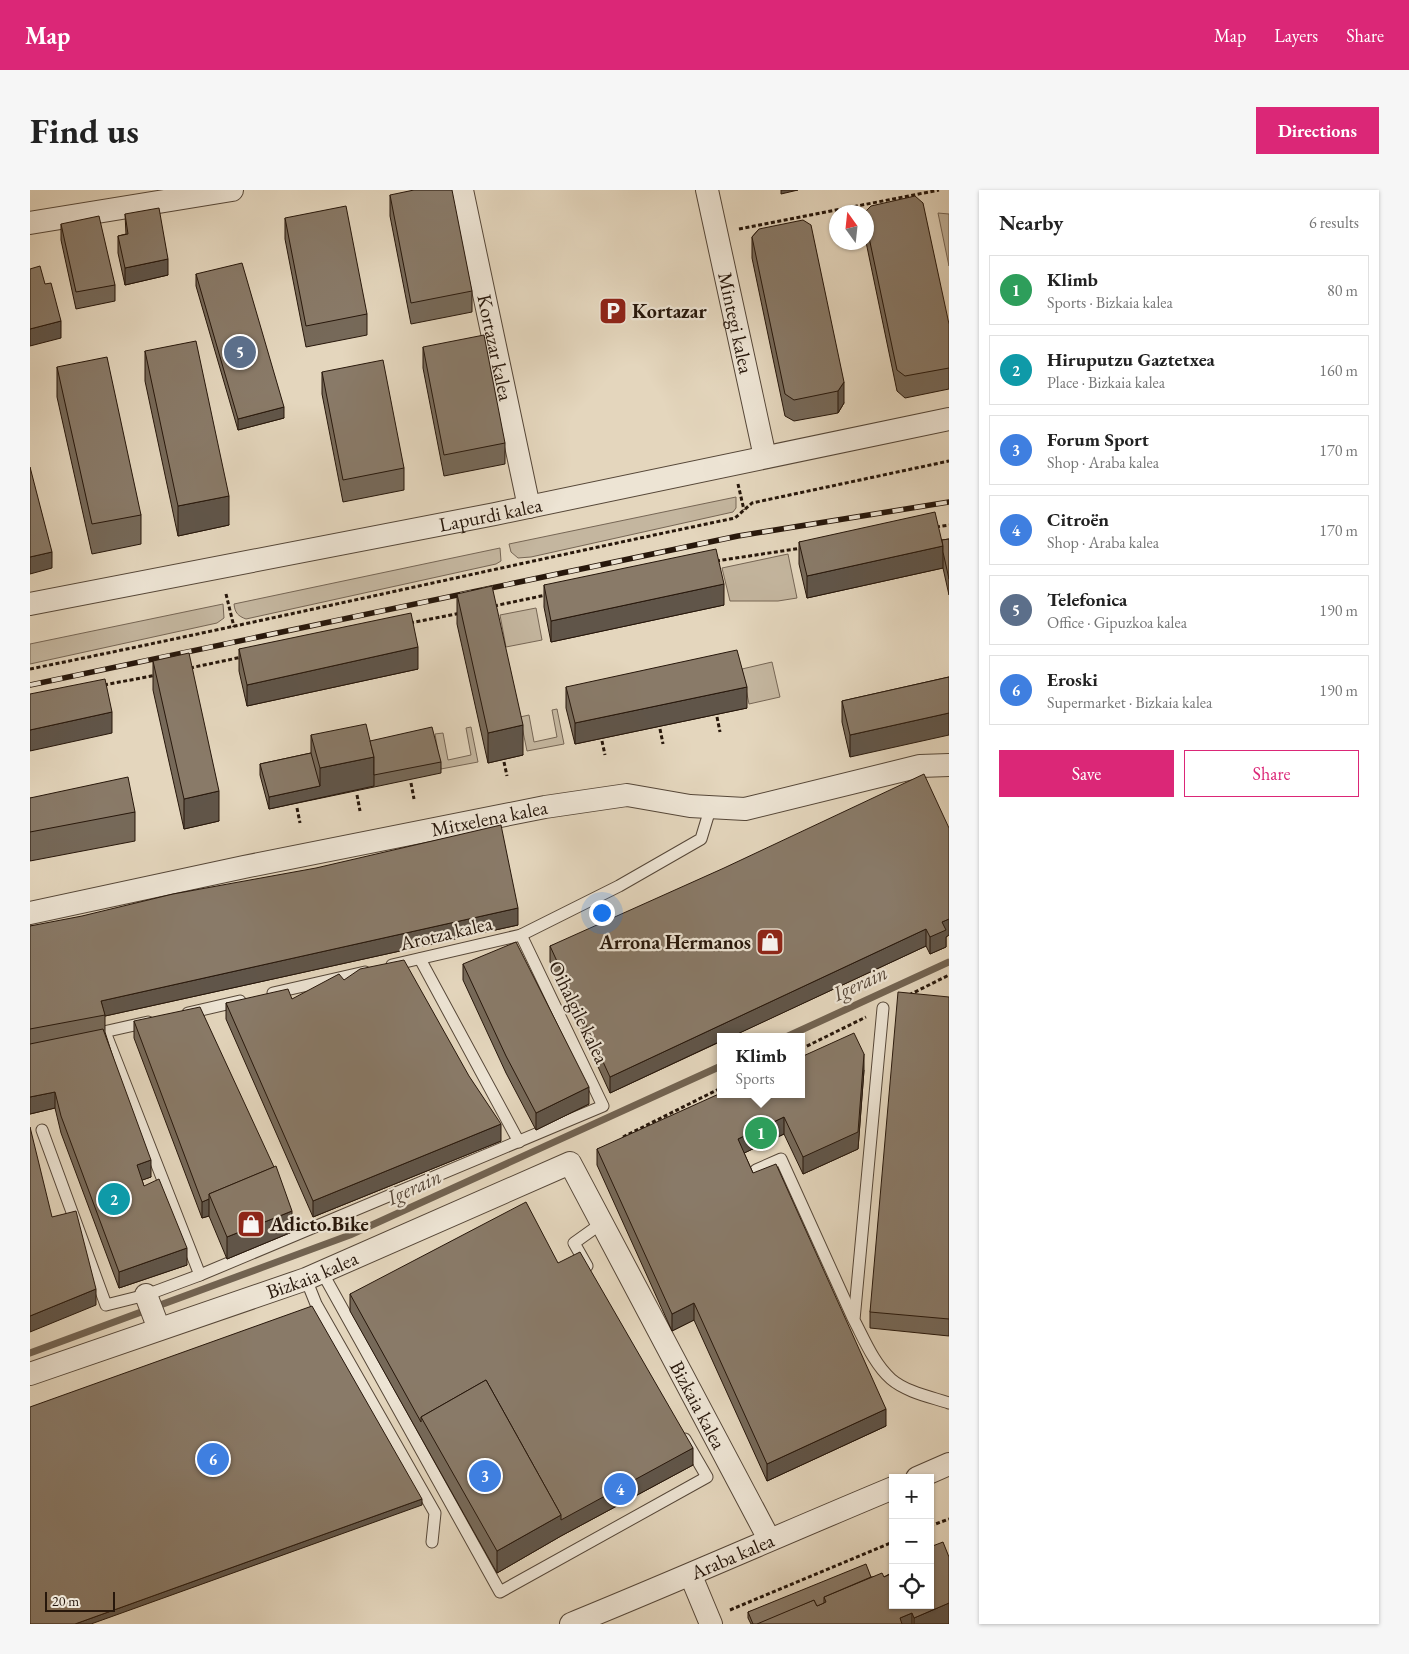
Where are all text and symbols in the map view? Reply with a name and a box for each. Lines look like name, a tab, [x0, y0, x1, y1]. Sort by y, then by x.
text: Map	[25, 20, 70, 51]
text: Map	[1214, 24, 1246, 47]
text: Layers	[1274, 24, 1318, 47]
text: Share	[1346, 24, 1384, 47]
button: Directions	[1256, 107, 1379, 154]
text: Find us	[30, 108, 139, 153]
north arrow	[829, 205, 874, 250]
text: Nearby	[999, 209, 1063, 236]
text: 6 results	[1309, 212, 1359, 233]
text: Klimb	[1047, 267, 1098, 292]
street label: Mintegi kalea	[712, 270, 760, 376]
text: 1	[1012, 280, 1020, 301]
text: 80 m	[1327, 280, 1358, 301]
street label: Kortazar kalea	[471, 292, 519, 403]
text: Sports · Bizkaia kalea	[1047, 292, 1173, 313]
parking icon: Kortazar	[598, 296, 628, 326]
place label: Kortazar	[632, 298, 708, 324]
pin: 5	[224, 333, 256, 371]
text: Hiruputzu Gaztetxea	[1047, 347, 1215, 372]
text: 2	[1012, 360, 1020, 381]
text: 160 m	[1319, 360, 1358, 381]
text: Place · Bizkaia kalea	[1047, 372, 1165, 393]
text: Forum Sport	[1047, 427, 1149, 452]
text: 3	[1012, 440, 1020, 461]
text: 170 m	[1319, 440, 1358, 461]
text: Shop · Araba kalea	[1047, 452, 1159, 473]
street label: Lapurdi kalea	[437, 492, 544, 538]
text: Citroën	[1047, 507, 1109, 532]
text: 4	[1012, 520, 1020, 541]
text: 170 m	[1319, 520, 1358, 541]
text: Shop · Araba kalea	[1047, 532, 1159, 553]
text: Telefonica	[1047, 587, 1127, 612]
text: 5	[1012, 600, 1020, 621]
text: 190 m	[1319, 600, 1358, 621]
text: Office · Gipuzkoa kalea	[1047, 612, 1187, 633]
text: Eroski	[1047, 667, 1098, 692]
text: 6	[1012, 680, 1020, 701]
text: 190 m	[1319, 680, 1358, 701]
text: Supermarket · Bizkaia kalea	[1047, 692, 1212, 713]
button: Save	[999, 750, 1174, 797]
button: Share	[1184, 750, 1359, 797]
street label: Mitxelena kalea	[429, 794, 550, 842]
your location	[589, 900, 615, 926]
street label: Arotza kalea	[396, 910, 495, 956]
shop icon: Arrona Hermanos	[755, 927, 785, 957]
place label: Arrona Hermanos	[598, 929, 751, 955]
street label: Oihalgile kalea	[543, 956, 615, 1068]
water label: Igerain	[827, 958, 892, 1007]
popup	[717, 1033, 805, 1098]
text: Klimb	[736, 1043, 786, 1068]
text: Sports	[736, 1068, 775, 1089]
pin: 1	[745, 1114, 777, 1152]
water label: Igerain	[381, 1162, 446, 1211]
pin: 2	[98, 1180, 130, 1218]
shop icon: Adicto.Bike	[236, 1209, 266, 1239]
place label: Adicto.Bike	[269, 1211, 369, 1237]
street label: Bizkaia kalea	[263, 1245, 362, 1305]
street label: Bizkaia kalea	[664, 1356, 732, 1454]
pin: 6	[197, 1440, 229, 1478]
pin: 3	[469, 1457, 501, 1495]
pin: 4	[604, 1470, 636, 1508]
map controls	[889, 1474, 934, 1609]
button: +	[889, 1474, 934, 1519]
button: −	[889, 1519, 934, 1564]
street label: Araba kalea	[686, 1527, 778, 1586]
button: locate	[889, 1564, 934, 1609]
scale bar	[45, 1589, 115, 1612]
text: 20 m	[52, 1592, 79, 1610]

